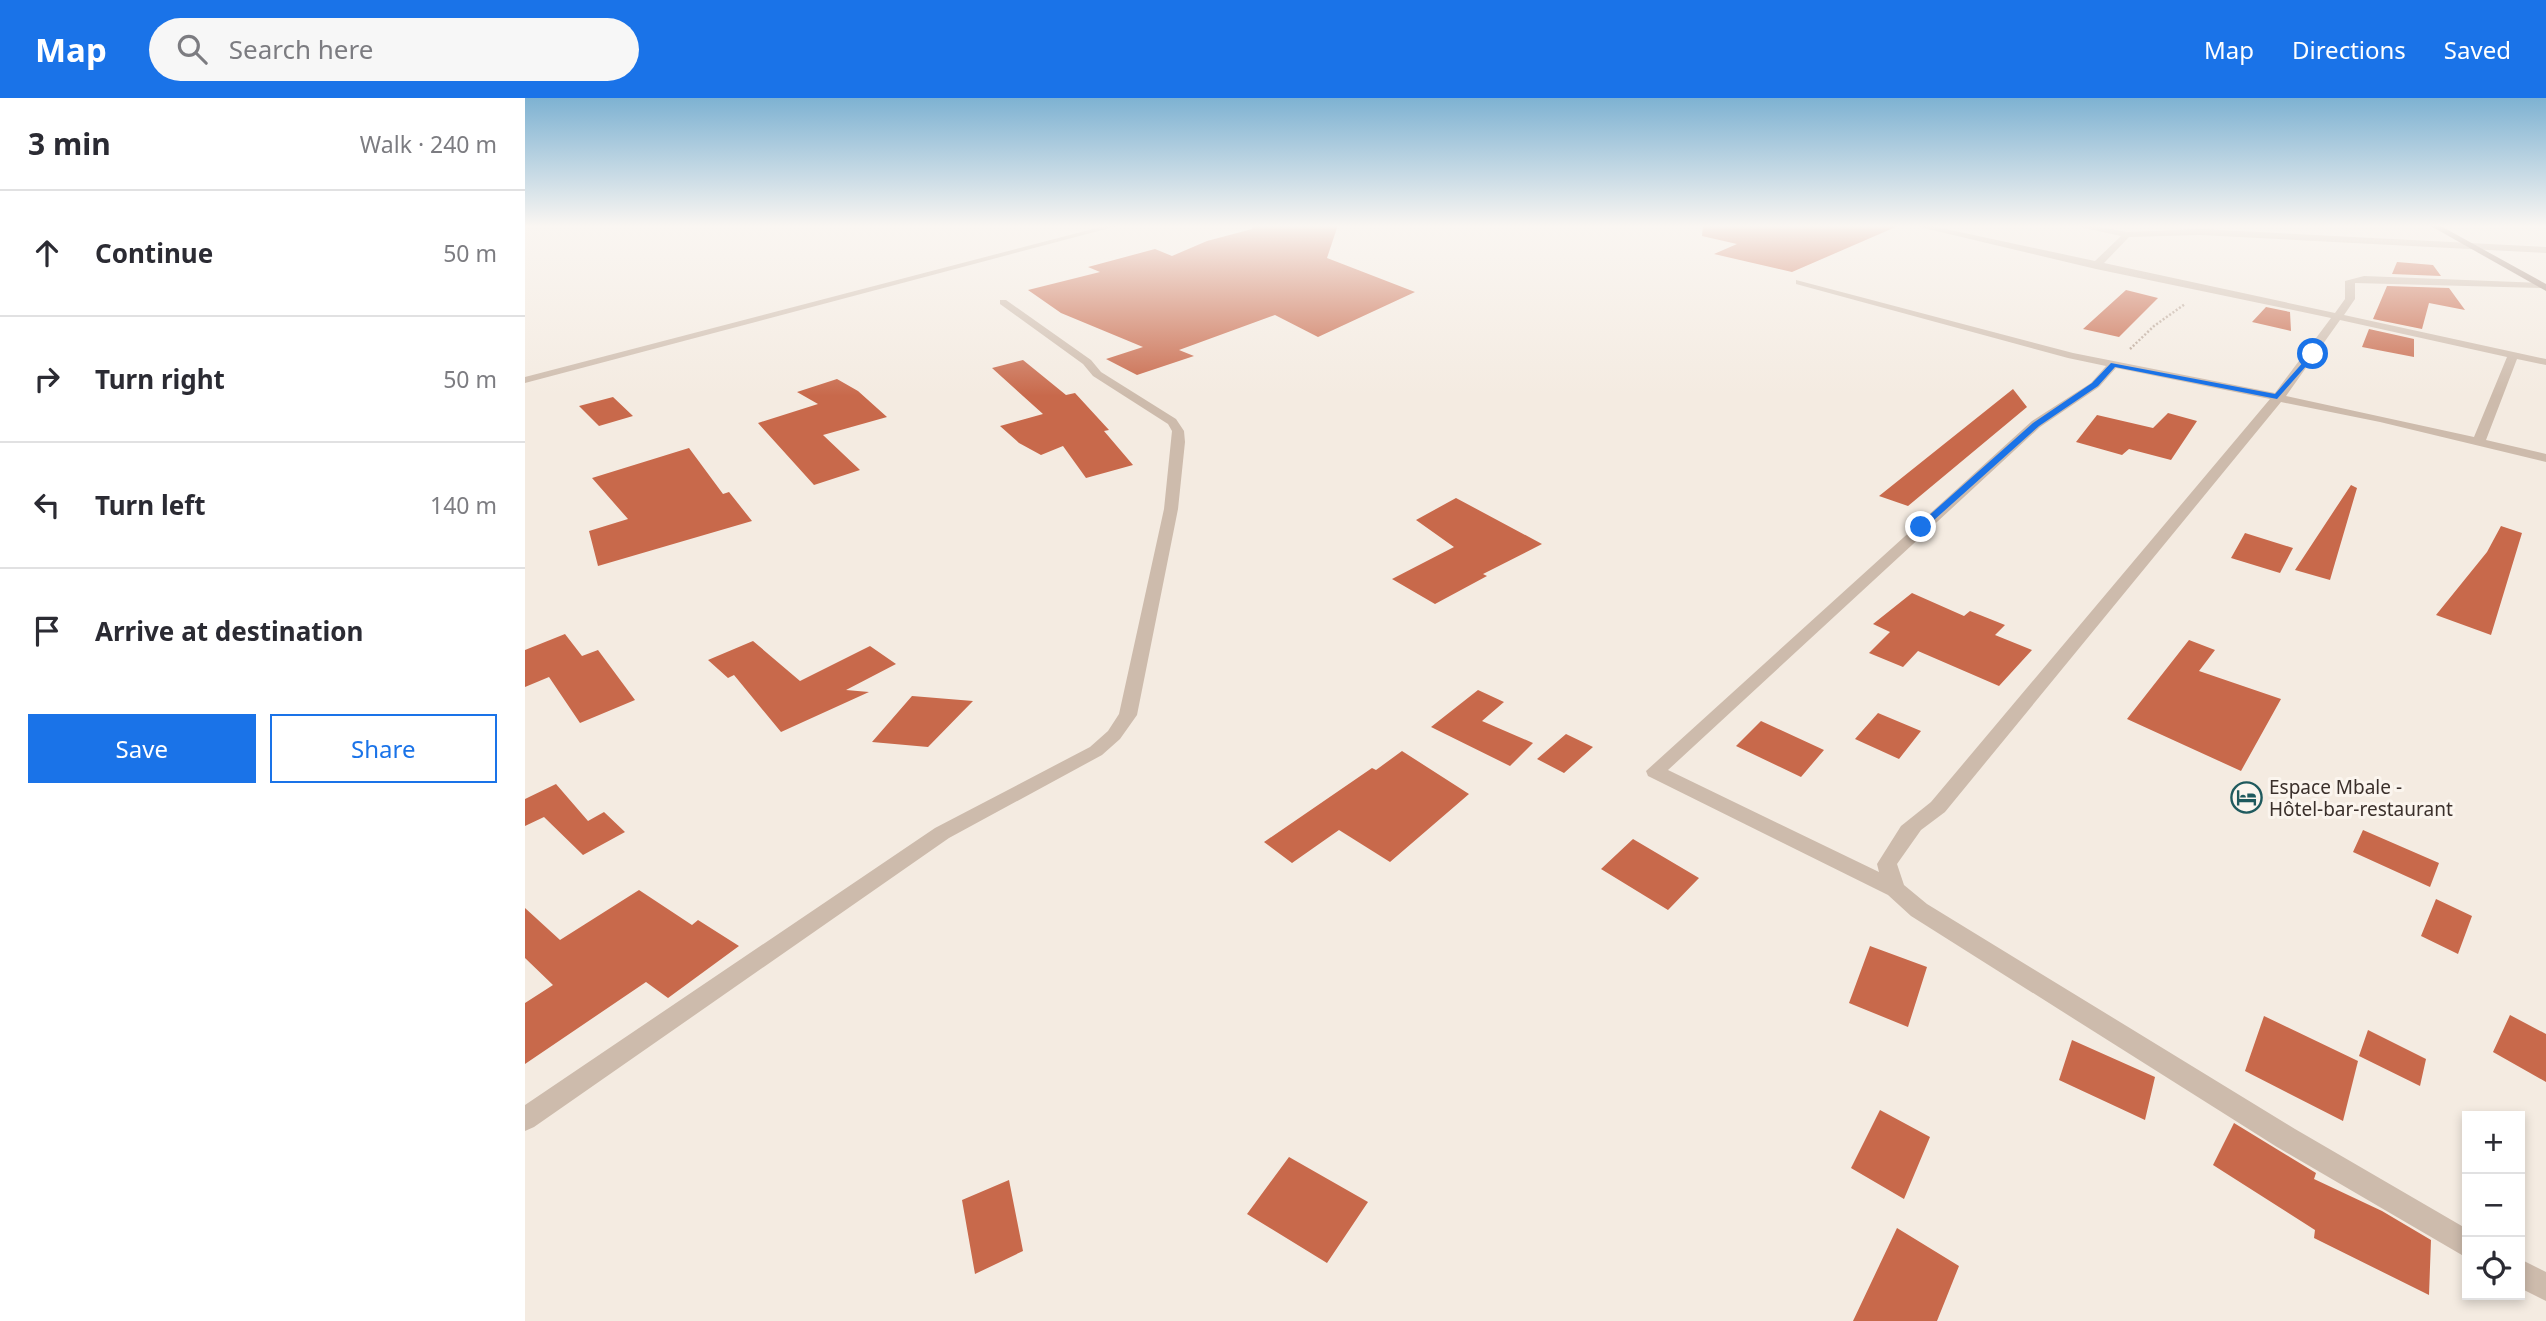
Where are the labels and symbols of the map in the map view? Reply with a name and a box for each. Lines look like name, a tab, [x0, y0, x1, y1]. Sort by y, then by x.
route start	[2297, 338, 2328, 369]
route end	[1905, 511, 1936, 542]
place label: Espace Mbale - Hôtel-bar-restaurant	[2269, 774, 2453, 822]
hotel icon: Espace Mbale - Hôtel-bar-restaurant	[2229, 781, 2263, 815]

